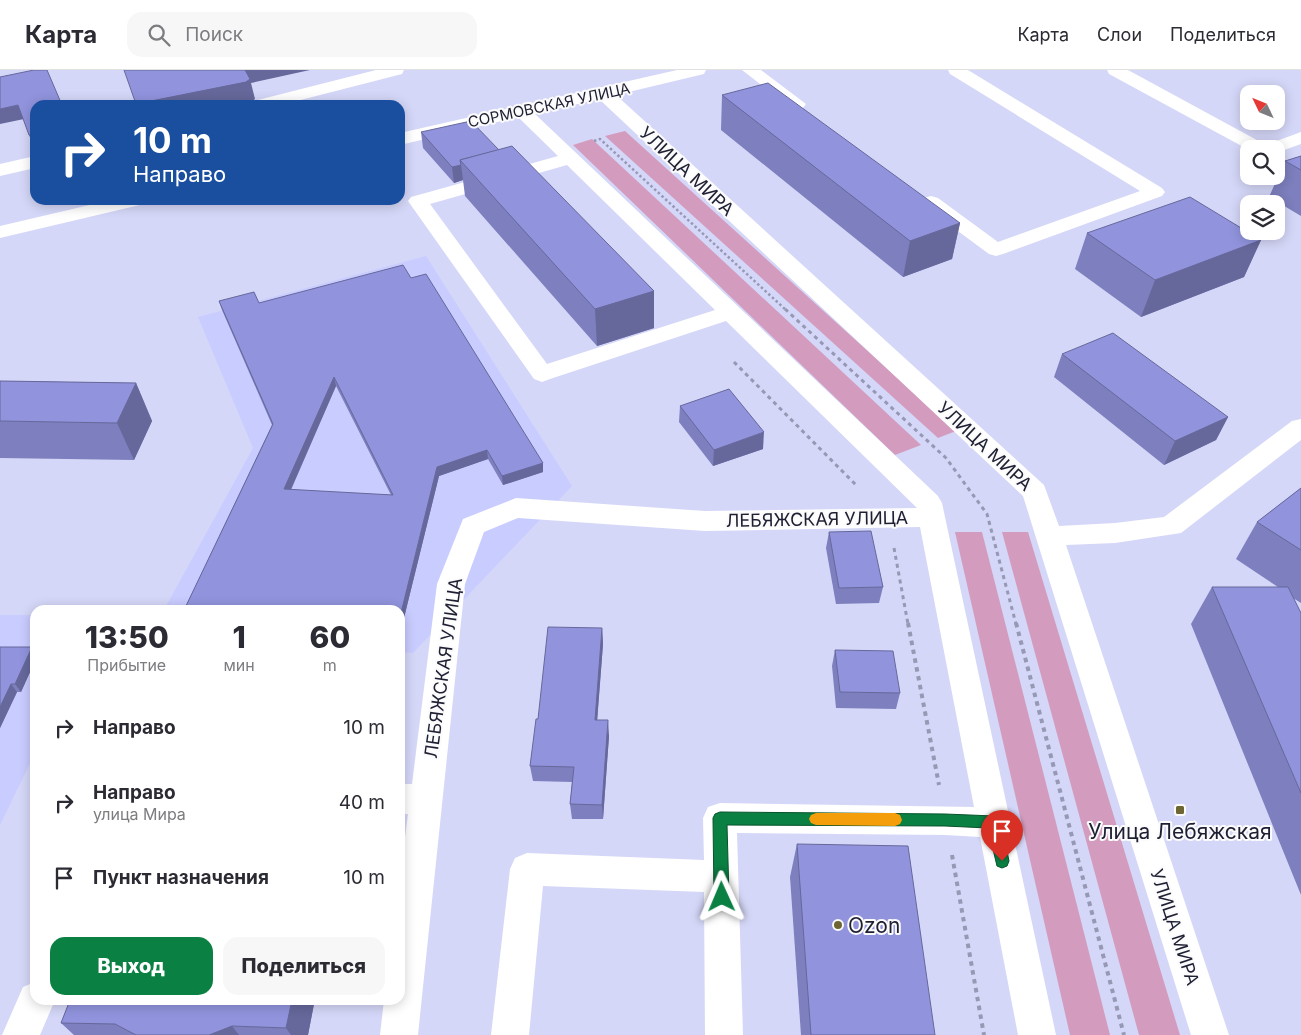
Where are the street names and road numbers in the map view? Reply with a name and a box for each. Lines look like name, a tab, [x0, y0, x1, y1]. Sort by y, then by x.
street label: СОРМОВСКАЯ УЛИЦА	[466, 79, 632, 131]
street label: УЛИЦА МИРА	[636, 122, 738, 220]
street label: УЛИЦА МИРА	[934, 397, 1036, 495]
street label: ЛЕБЯЖСКАЯ УЛИЦА	[726, 507, 908, 531]
street label: ЛЕБЯЖСКАЯ УЛИЦА	[420, 576, 466, 760]
street label: УЛИЦА МИРА	[1146, 866, 1204, 988]

